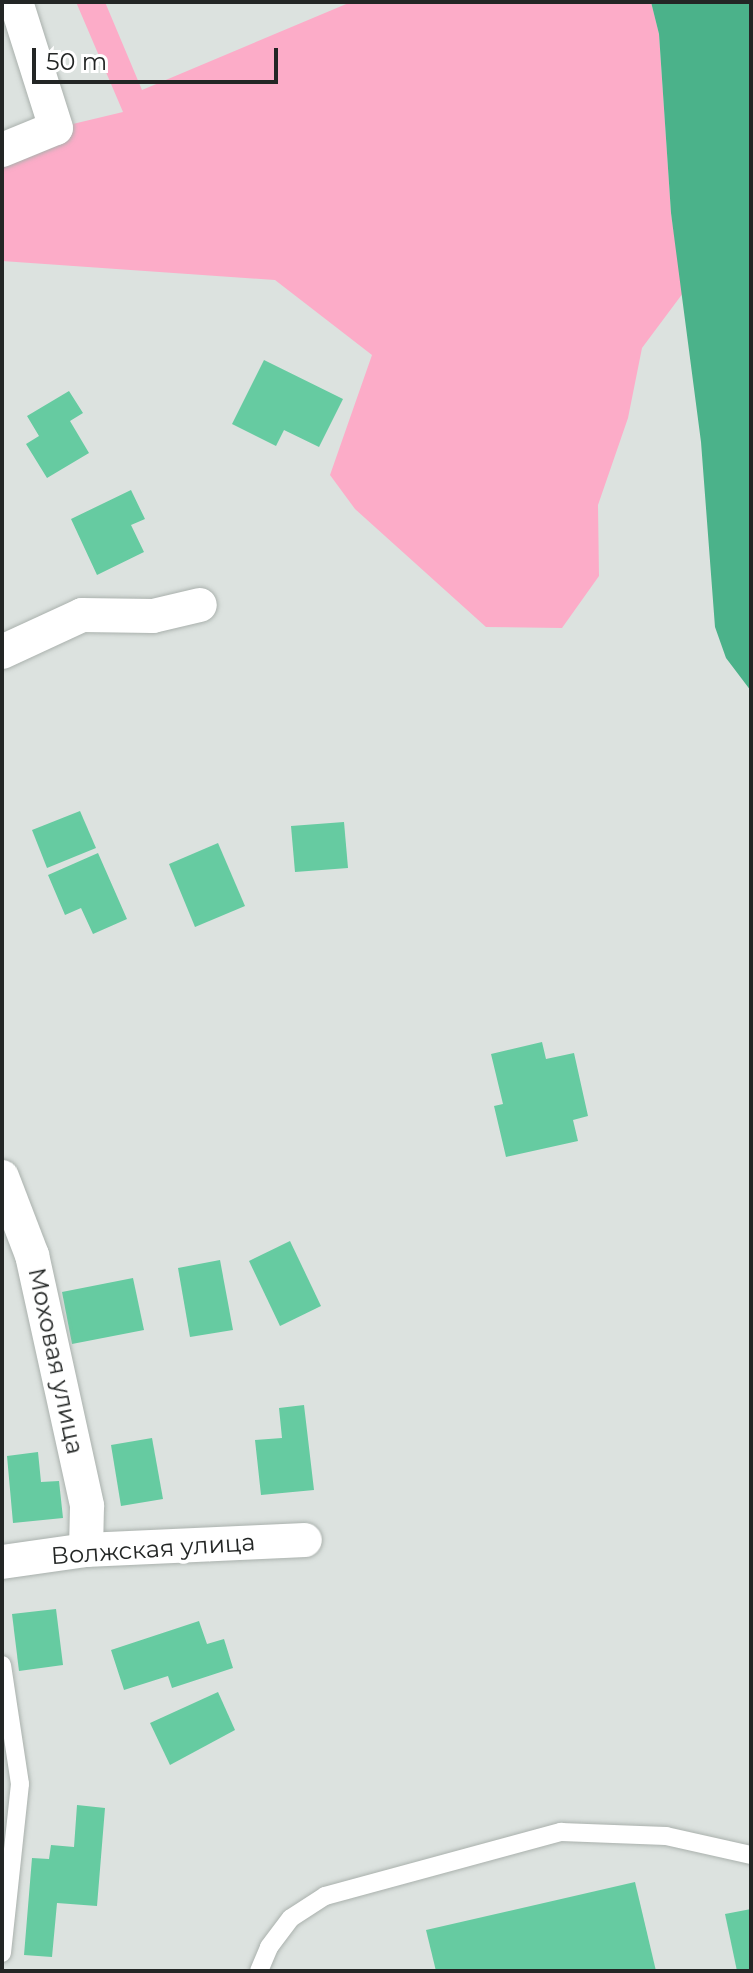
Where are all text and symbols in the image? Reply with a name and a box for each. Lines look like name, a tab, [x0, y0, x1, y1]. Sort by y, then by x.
scale bar	[36, 32, 282, 82]
text: 50 m	[46, 47, 107, 76]
street label: Моховая улица	[22, 1265, 90, 1457]
street label: Волжская улица	[50, 1527, 256, 1571]

